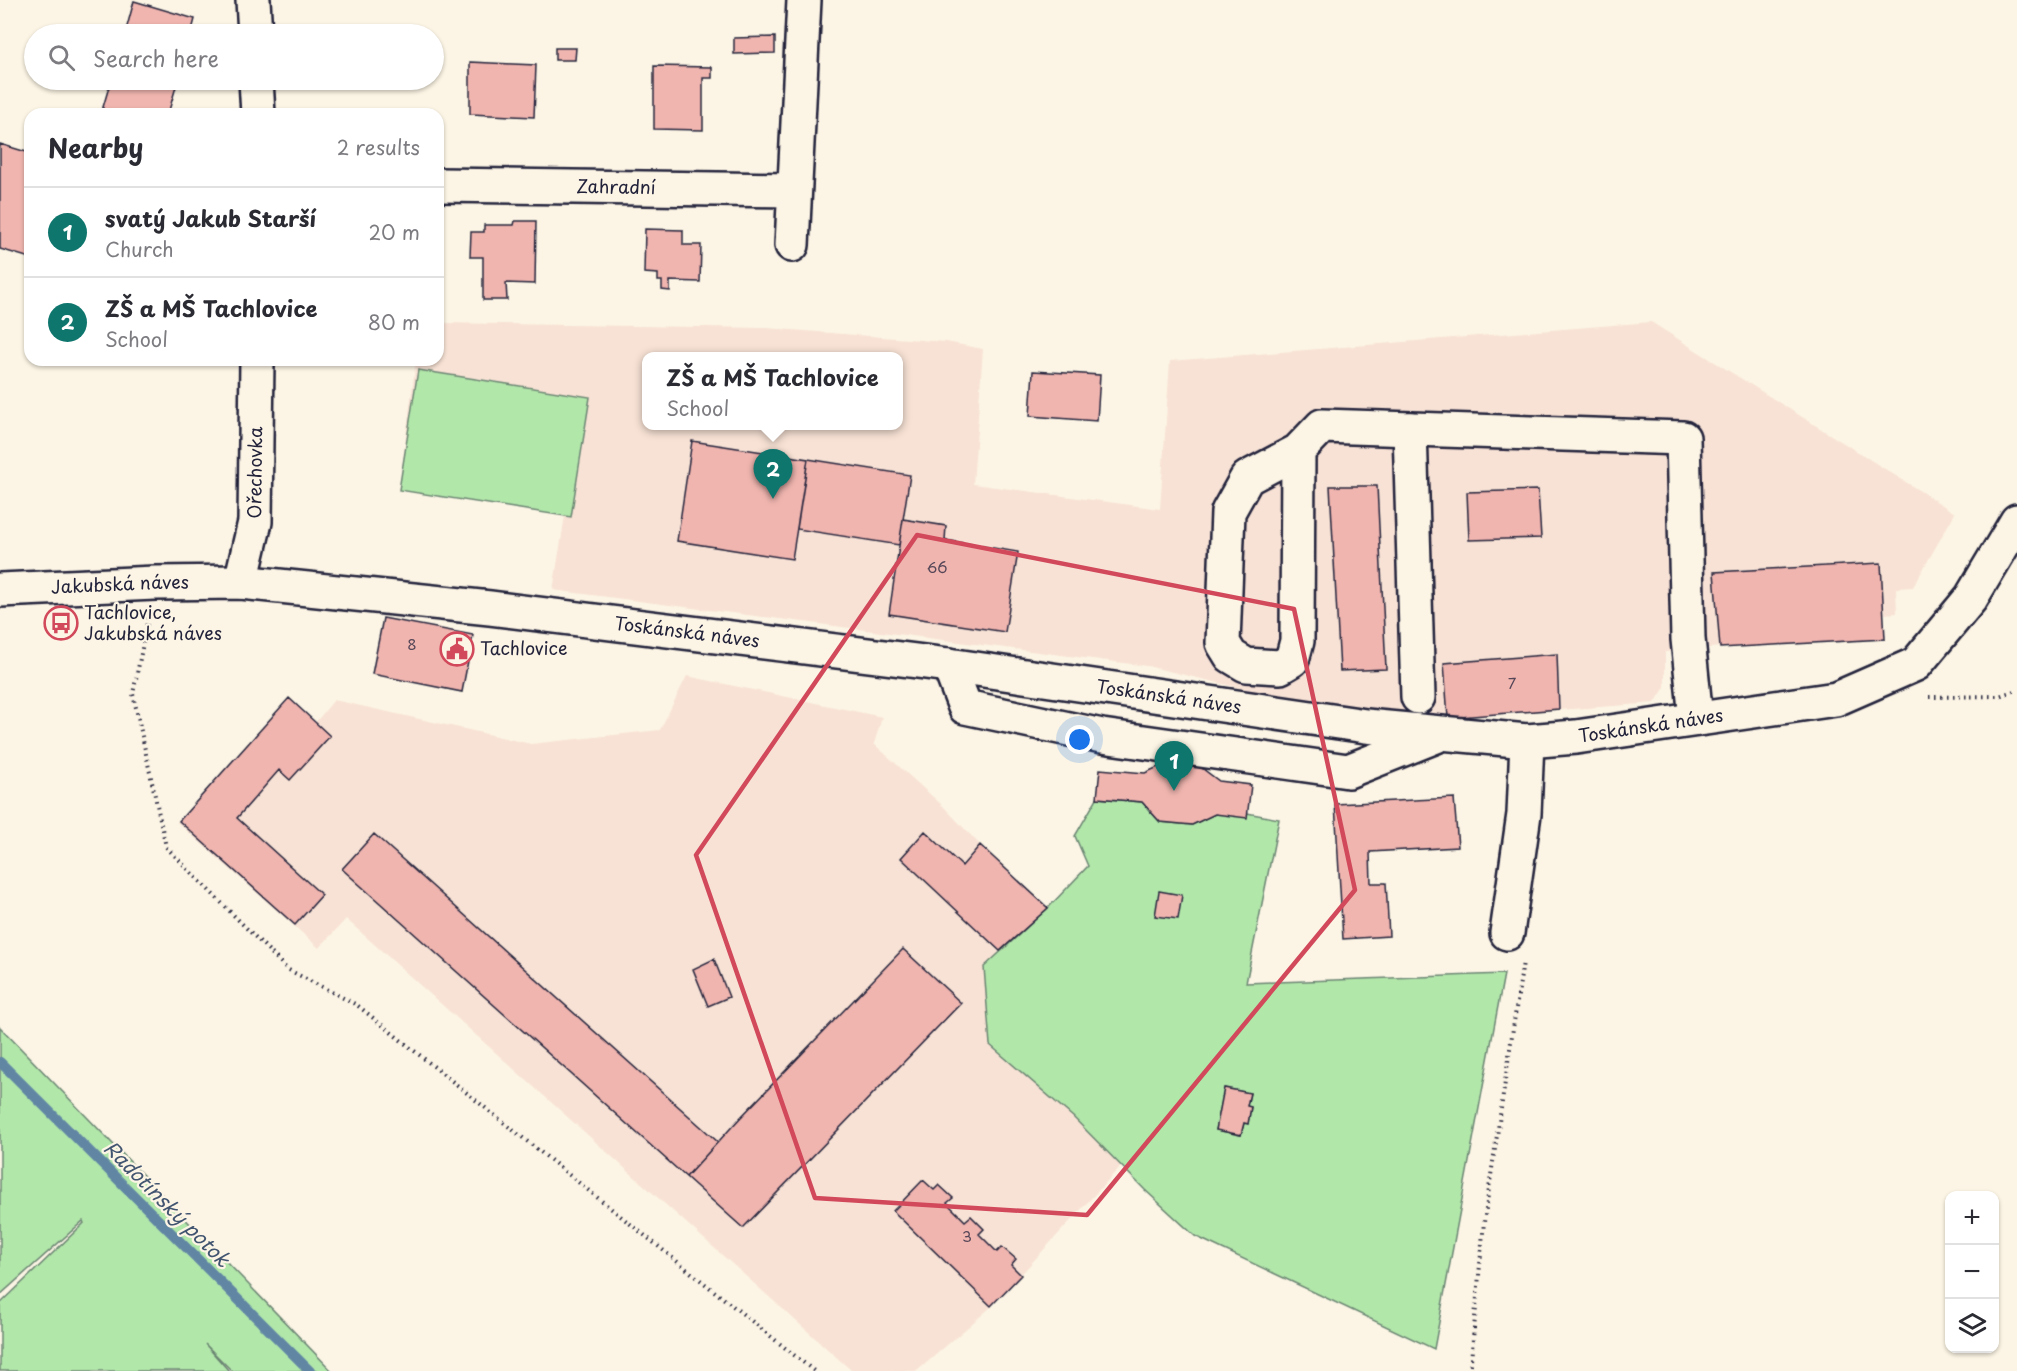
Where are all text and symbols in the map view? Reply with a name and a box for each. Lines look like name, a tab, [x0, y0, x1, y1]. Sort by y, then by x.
search box	[24, 24, 444, 90]
icon: search	[45, 41, 78, 74]
text: Search here	[93, 41, 219, 74]
text: Nearby	[48, 128, 143, 167]
text: 2 results	[337, 132, 420, 162]
street label: Zahradní	[576, 172, 656, 200]
text: svatý Jakub Starší	[105, 201, 316, 234]
text: 1	[63, 217, 72, 247]
text: 20 m	[368, 217, 420, 247]
text: Church	[105, 234, 174, 264]
text: ZŠ a MŠ Tachlovice	[105, 291, 317, 324]
text: 2	[60, 307, 75, 337]
text: 80 m	[368, 307, 420, 337]
text: School	[105, 324, 168, 354]
popup	[642, 352, 903, 430]
text: ZŠ a MŠ Tachlovice	[666, 360, 879, 393]
text: School	[666, 393, 729, 423]
street label: Ořechovka	[240, 426, 268, 519]
pin: 2	[754, 450, 792, 499]
house number: 66	[927, 555, 947, 578]
street label: Jakubská náves	[50, 568, 189, 600]
place label: Tachlovice, Jakubská náves	[84, 598, 222, 646]
bus stop icon: Tachlovice, Jakubská náves	[43, 605, 79, 641]
street label: Toskánská náves	[613, 609, 761, 653]
public building icon: Tachlovice	[439, 631, 475, 667]
house number: 8	[407, 632, 417, 655]
place label: Tachlovice	[480, 634, 567, 661]
house number: 7	[1508, 671, 1517, 694]
street label: Toskánská náves	[1095, 672, 1243, 720]
street label: Toskánská náves	[1576, 701, 1725, 748]
your location	[1065, 725, 1094, 754]
pin: 1	[1154, 742, 1194, 791]
water label: Radotínský potok	[98, 1133, 238, 1274]
map controls	[1945, 1191, 1999, 1353]
button: +	[1945, 1191, 1999, 1245]
house number: 3	[962, 1224, 972, 1247]
button: −	[1945, 1245, 1999, 1299]
button: layers	[1945, 1299, 1999, 1353]

